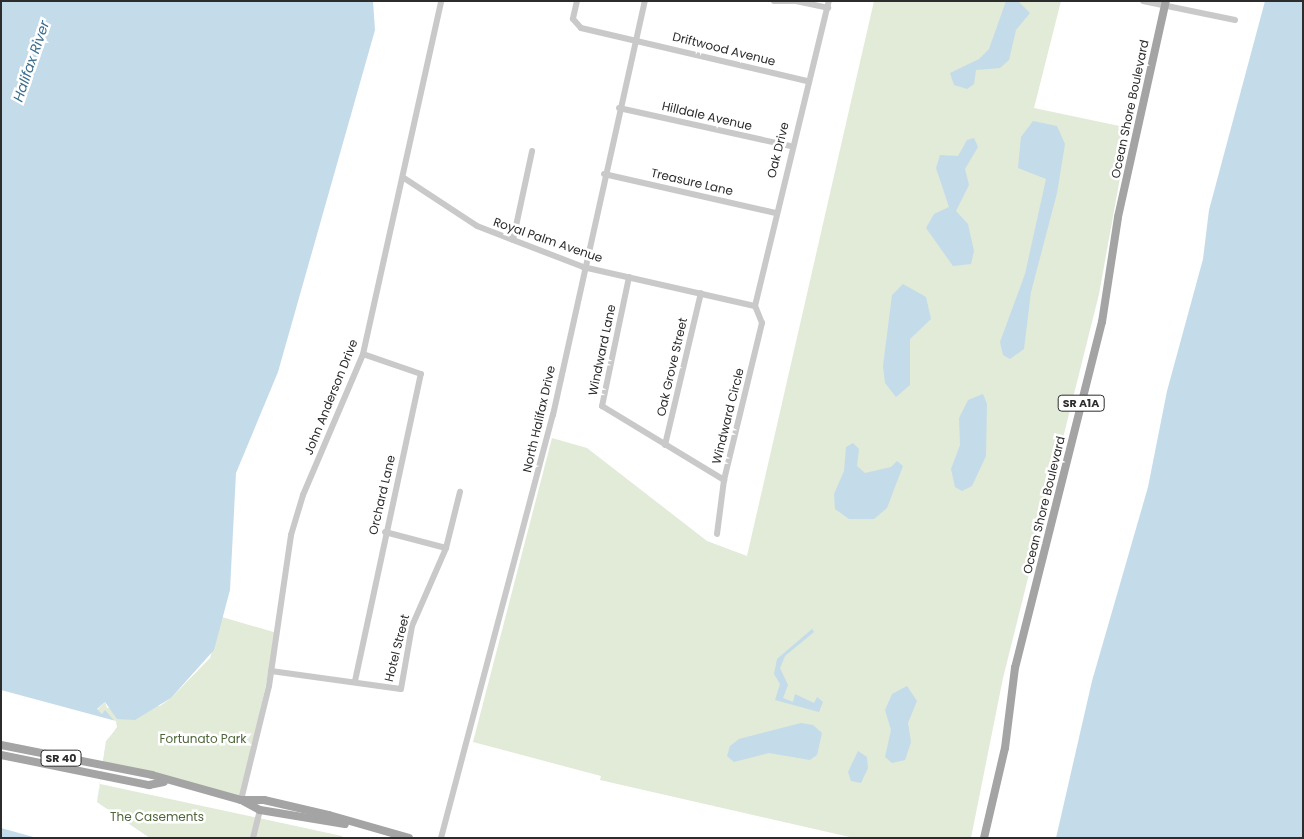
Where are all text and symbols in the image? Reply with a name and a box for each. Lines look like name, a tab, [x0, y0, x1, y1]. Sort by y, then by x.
water label: Halifax River	[9, 18, 53, 104]
street label: Driftwood Avenue	[671, 29, 777, 69]
street label: Ocean Shore Boulevard	[1108, 38, 1152, 180]
street label: Hilldale Avenue	[661, 99, 753, 133]
street label: Oak Drive	[764, 121, 792, 179]
street label: Treasure Lane	[649, 166, 735, 198]
street label: Royal Palm Avenue	[491, 215, 605, 265]
street label: Windward Lane	[585, 303, 619, 397]
street label: Oak Grove Street	[654, 316, 690, 418]
street label: John Anderson Drive	[301, 337, 361, 457]
street label: North Halifax Drive	[520, 364, 558, 474]
street label: Windward Circle	[709, 366, 747, 466]
road number: SR A1A	[1057, 394, 1105, 412]
street label: Ocean Shore Boulevard	[1020, 435, 1068, 575]
street label: Orchard Lane	[366, 454, 398, 536]
street label: Hotel Street	[382, 613, 412, 683]
park label: Fortunato Park	[159, 732, 247, 746]
road number: SR 40	[40, 750, 82, 766]
park label: The Casements	[110, 810, 204, 824]

